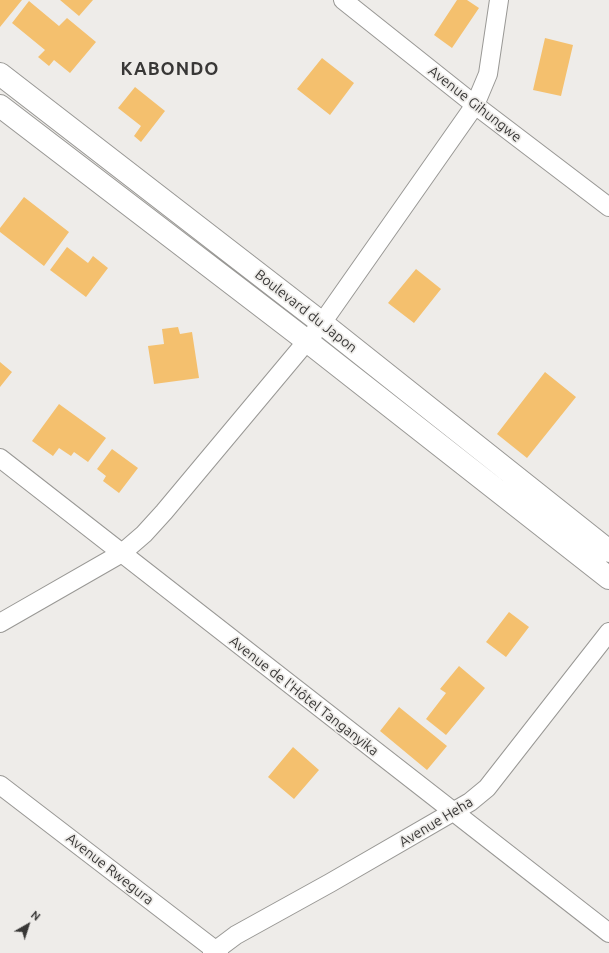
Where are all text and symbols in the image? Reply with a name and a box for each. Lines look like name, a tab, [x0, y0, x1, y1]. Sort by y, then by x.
district label: KABONDO	[121, 58, 219, 80]
street label: Avenue Gihungwe	[425, 62, 525, 146]
street label: Boulevard du Japon	[252, 266, 360, 356]
street label: Avenue de l'Hôtel Tanganyika	[226, 633, 382, 759]
street label: Avenue Heha	[396, 793, 476, 851]
street label: Avenue Rwegura	[63, 830, 157, 908]
north arrow	[8, 905, 48, 945]
text: N	[29, 908, 43, 923]

